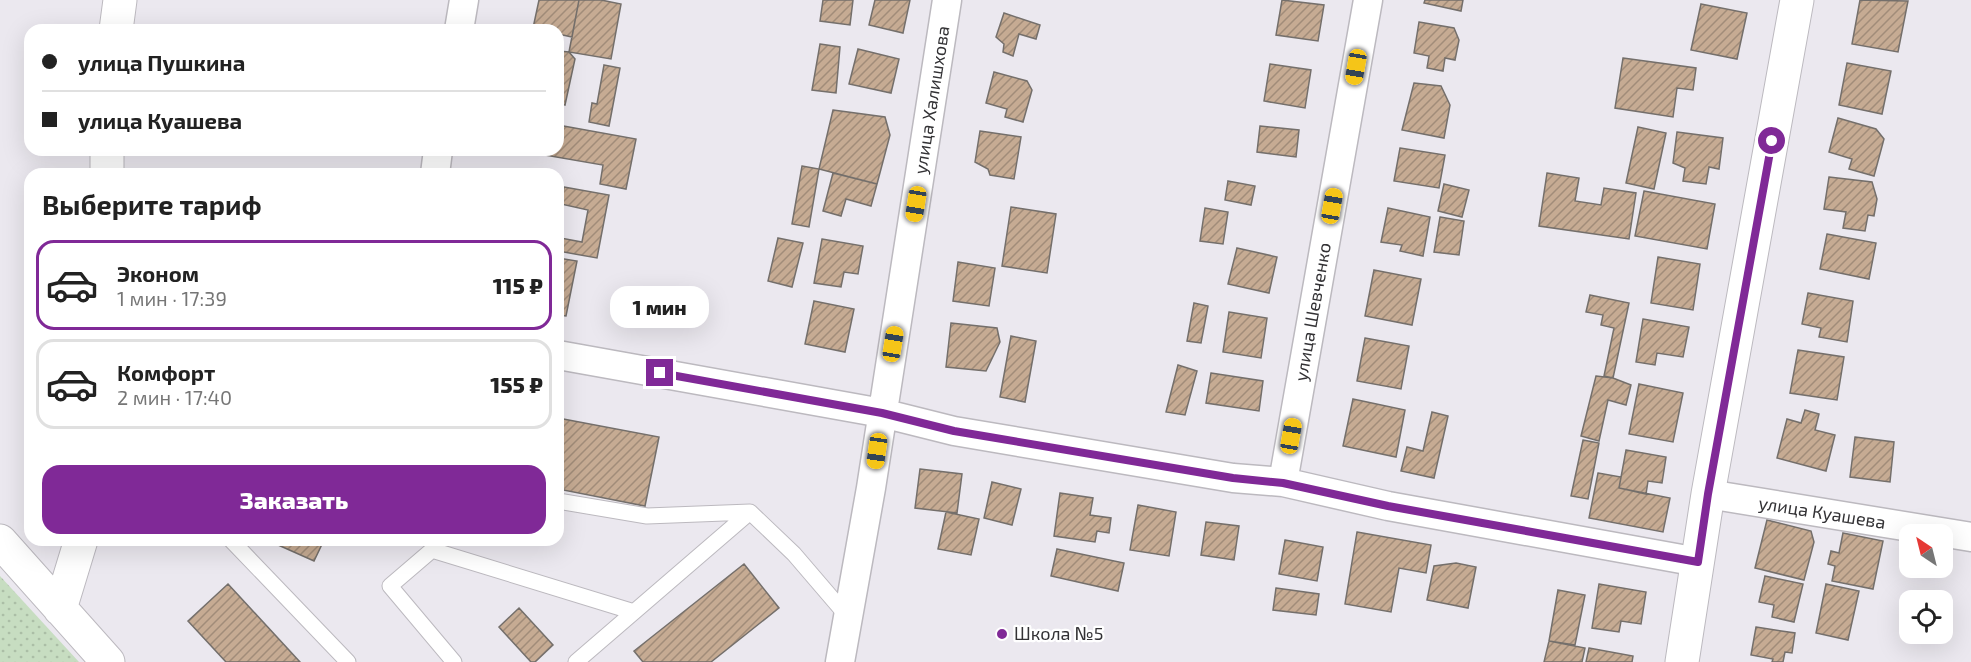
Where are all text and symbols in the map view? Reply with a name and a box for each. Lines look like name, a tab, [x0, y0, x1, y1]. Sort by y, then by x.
street label: улица Халишхова	[908, 24, 954, 176]
car	[1344, 48, 1368, 86]
text: улица Пушкина	[78, 49, 245, 75]
text: улица Куашева	[78, 107, 242, 133]
route start	[1758, 127, 1785, 154]
car	[904, 185, 928, 223]
car	[1320, 187, 1344, 225]
text: Выберите тариф	[42, 188, 262, 220]
street label: улица Шевченко	[1289, 241, 1335, 383]
icon: car	[45, 258, 99, 312]
text: Эконом	[117, 260, 199, 286]
text: 115 ₽	[493, 272, 543, 298]
text: 1 мин · 17:39	[117, 286, 227, 310]
callout: 1 мин	[610, 286, 710, 328]
text: 1 мин	[632, 295, 687, 319]
car	[881, 325, 905, 363]
icon: car	[45, 357, 99, 411]
text: Комфорт	[117, 359, 215, 385]
route end	[646, 359, 673, 386]
text: 155 ₽	[490, 371, 543, 397]
text: 2 мин · 17:40	[117, 385, 232, 409]
car	[1279, 417, 1303, 455]
car	[866, 432, 888, 470]
button: Заказать	[42, 465, 546, 534]
street label: улица Куашева	[1757, 491, 1887, 533]
north arrow	[1899, 524, 1953, 578]
map controls	[1899, 524, 1953, 644]
button: locate	[1899, 590, 1953, 644]
place label: Школа №5	[1014, 622, 1103, 644]
marker: Школа №5	[995, 627, 1009, 641]

